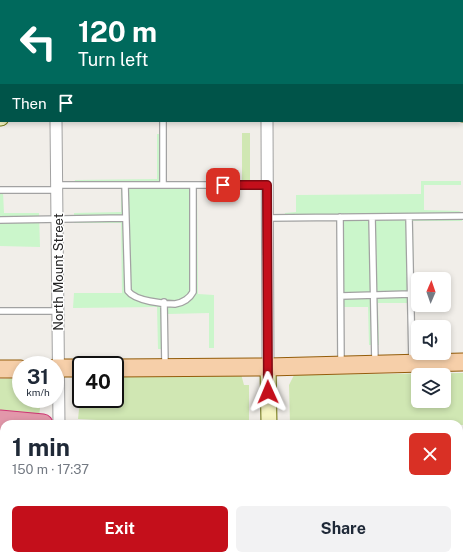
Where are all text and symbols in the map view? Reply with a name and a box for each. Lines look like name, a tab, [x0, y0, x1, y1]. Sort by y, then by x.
text: 120 m	[78, 15, 157, 48]
icon: left	[12, 16, 64, 68]
text: Turn left	[78, 49, 148, 70]
icon: arrive	[55, 92, 77, 114]
text: Then	[12, 95, 47, 112]
pin	[206, 168, 240, 202]
icon: arrive	[212, 174, 234, 196]
street label: North Mount Street	[51, 213, 66, 331]
north arrow	[411, 272, 451, 312]
map controls	[411, 272, 451, 408]
button: sound	[411, 320, 451, 360]
speed limit sign: 40	[72, 356, 124, 408]
text: 31	[27, 365, 49, 389]
button: layers	[411, 368, 451, 408]
position arrow	[247, 371, 289, 413]
text: km/h	[26, 386, 50, 398]
text: 1 min	[12, 433, 70, 461]
button: close	[409, 433, 451, 475]
text: 150 m · 17:37	[12, 462, 89, 477]
button: Exit	[12, 506, 228, 552]
button: Share	[236, 506, 451, 552]

